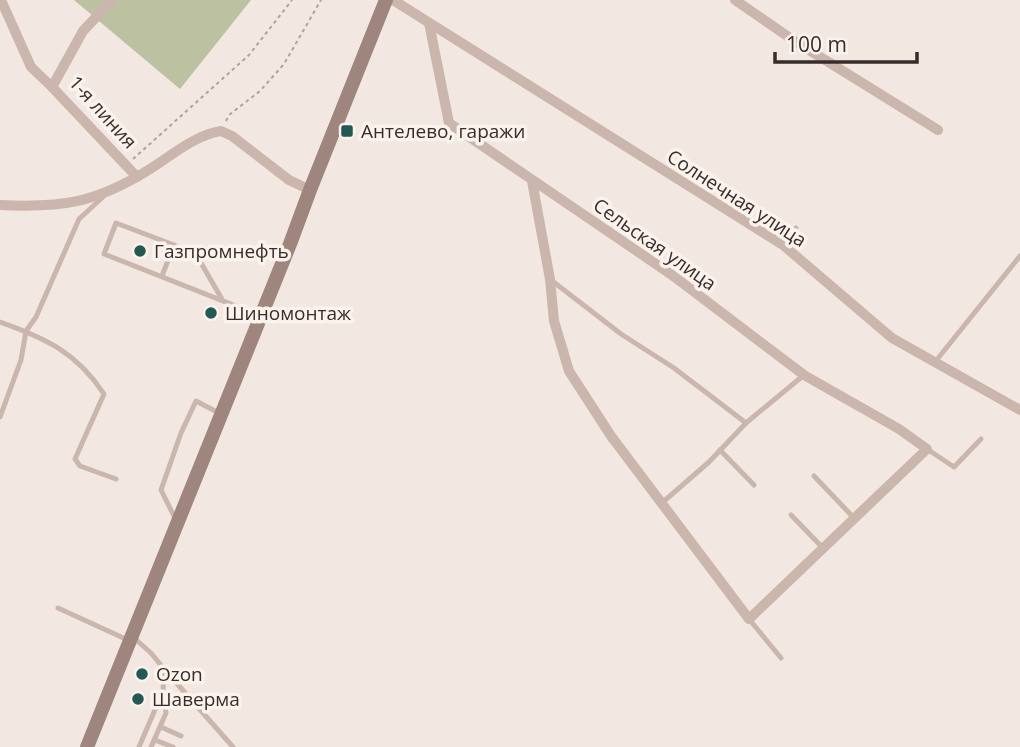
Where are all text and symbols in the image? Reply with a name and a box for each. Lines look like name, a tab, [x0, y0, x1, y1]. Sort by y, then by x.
scale bar	[775, 21, 917, 65]
text: 100 m	[786, 30, 847, 58]
street label: 1-я линия	[63, 70, 143, 154]
place label: Антелево, гаражи	[361, 118, 525, 144]
marker: Антелево, гаражи	[339, 123, 355, 139]
street label: Солнечная улица	[662, 143, 812, 253]
street label: Сельская улица	[588, 192, 722, 296]
place label: Газпромнефть	[154, 238, 289, 264]
marker: Газпромнефть	[132, 243, 148, 259]
place label: Шиномонтаж	[225, 300, 351, 326]
marker: Шиномонтаж	[203, 305, 219, 321]
place label: Ozon	[156, 661, 203, 687]
marker: Ozon	[134, 666, 150, 682]
place label: Шаверма	[152, 686, 240, 712]
marker: Шаверма	[130, 691, 146, 707]

